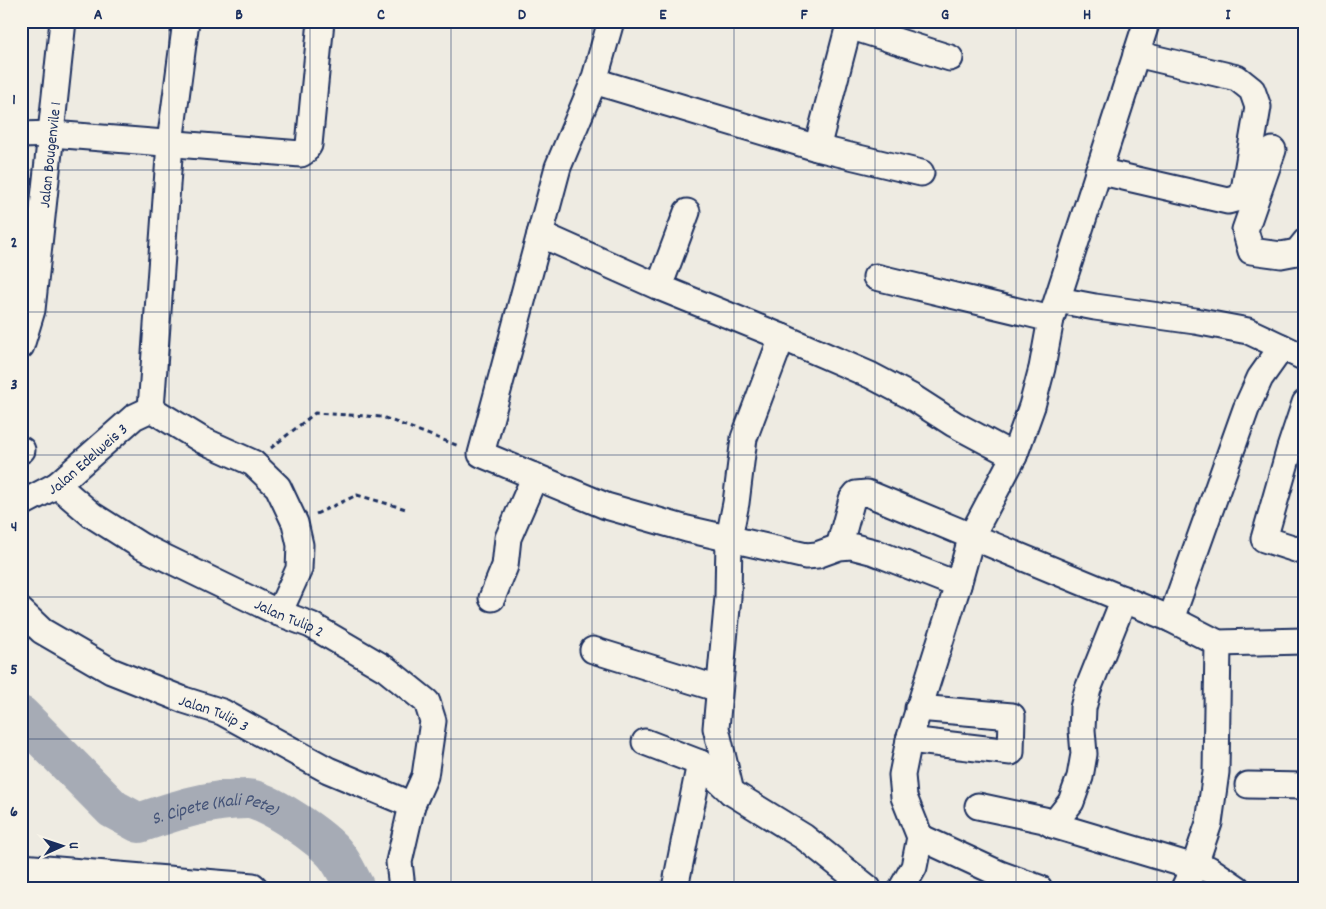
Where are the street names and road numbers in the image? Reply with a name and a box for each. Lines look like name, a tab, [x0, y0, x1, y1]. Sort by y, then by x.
street label: Jalan Bougenvile 1	[34, 101, 68, 209]
street label: Jalan Edelweis 3	[45, 419, 134, 502]
street label: Jalan Tulip 2	[250, 594, 328, 644]
street label: Jalan Tulip 3	[175, 690, 252, 739]

